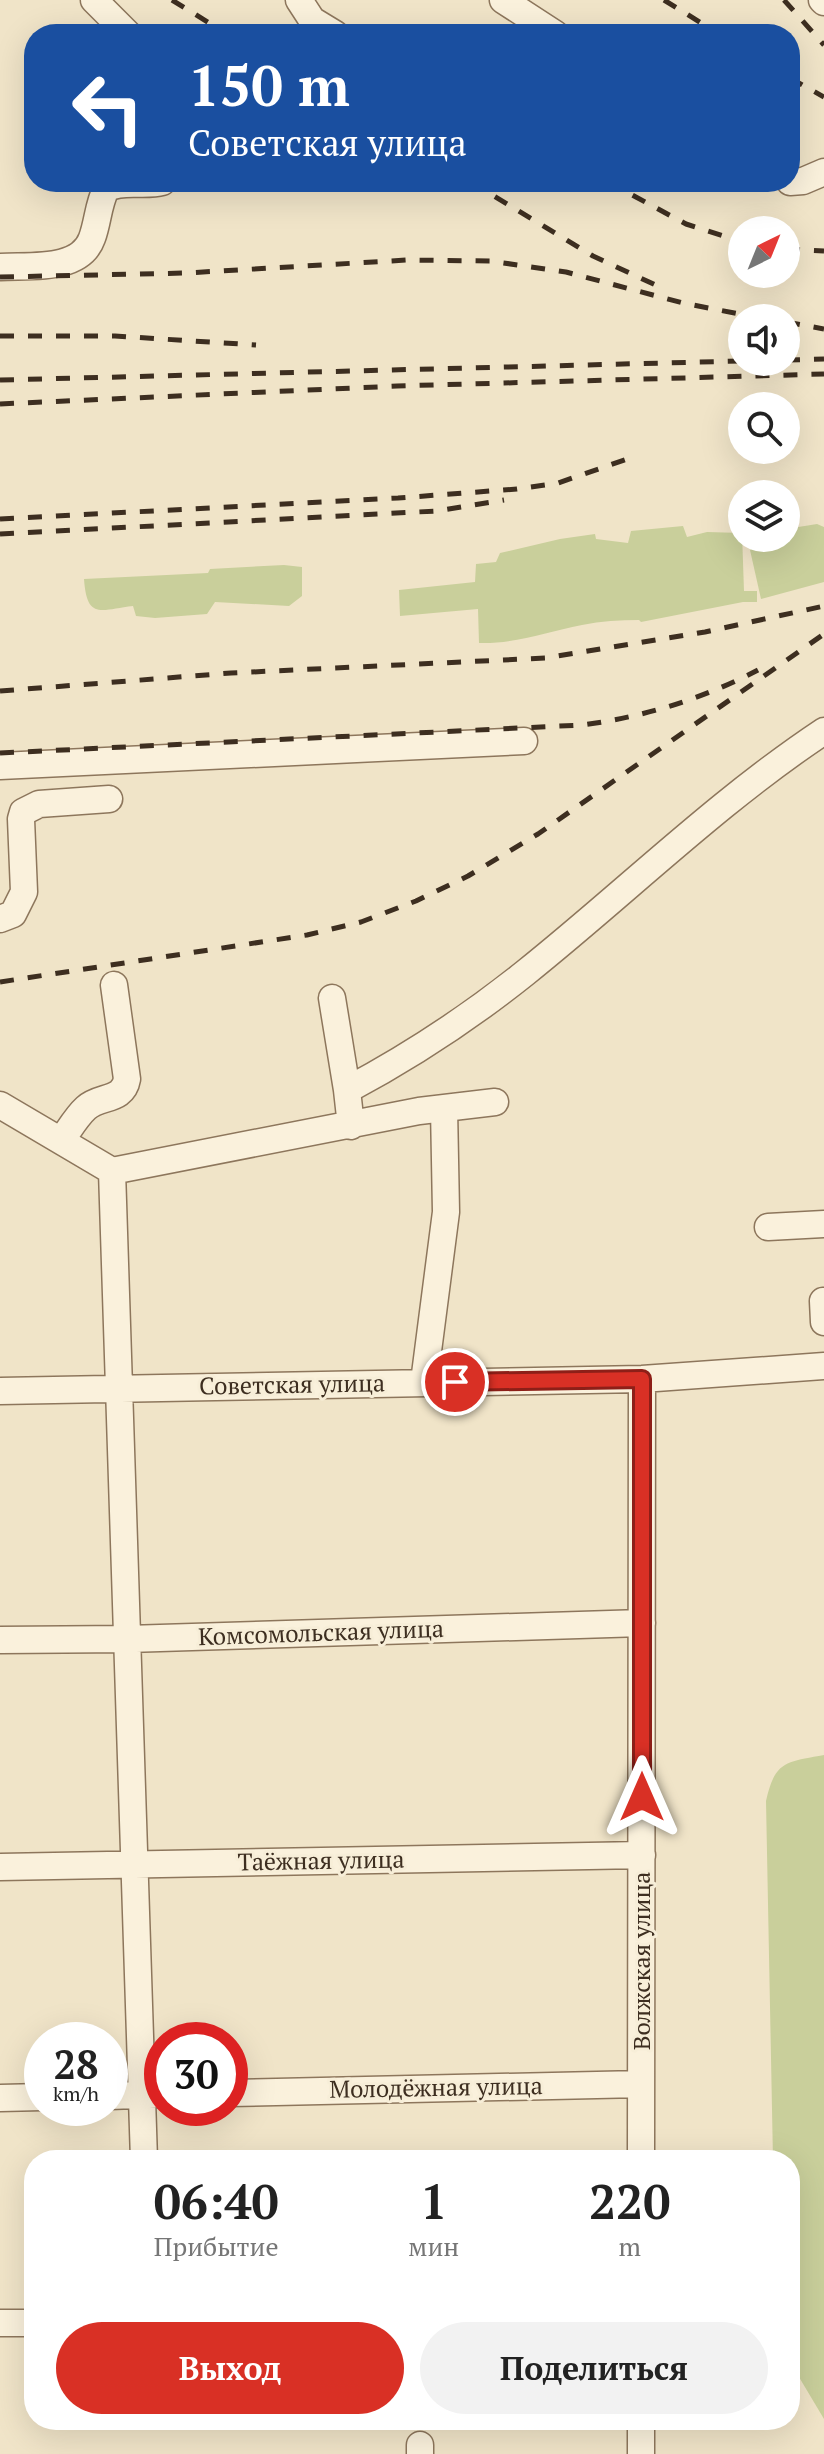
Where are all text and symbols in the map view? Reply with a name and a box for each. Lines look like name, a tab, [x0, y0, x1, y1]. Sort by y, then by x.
text: 150 m	[188, 48, 350, 122]
icon: left	[56, 56, 160, 160]
text: Советская улица	[188, 119, 467, 166]
north arrow	[728, 216, 800, 288]
map controls	[728, 216, 800, 552]
button: sound	[728, 304, 800, 376]
button: search	[728, 392, 800, 464]
button: layers	[728, 480, 800, 552]
pin	[421, 1348, 489, 1416]
icon: arrive	[433, 1360, 477, 1404]
street label: Советская улица	[199, 1366, 385, 1402]
street label: Комсомольская улица	[198, 1612, 444, 1652]
position arrow	[600, 1755, 684, 1839]
street label: Таёжная улица	[237, 1843, 405, 1877]
street label: Волжская улица	[625, 1872, 657, 2050]
speed limit sign: 30	[144, 2022, 248, 2126]
text: 28	[53, 2037, 99, 2090]
street label: Молодёжная улица	[329, 2069, 543, 2105]
text: km/h	[53, 2080, 99, 2107]
text: 06:40	[154, 2169, 279, 2233]
text: 1	[420, 2169, 447, 2233]
text: 220	[589, 2169, 670, 2233]
text: Прибытие	[154, 2229, 278, 2263]
text: мин	[408, 2229, 459, 2263]
text: m	[618, 2229, 641, 2263]
button: Выход	[56, 2322, 404, 2414]
button: Поделиться	[420, 2322, 768, 2414]

